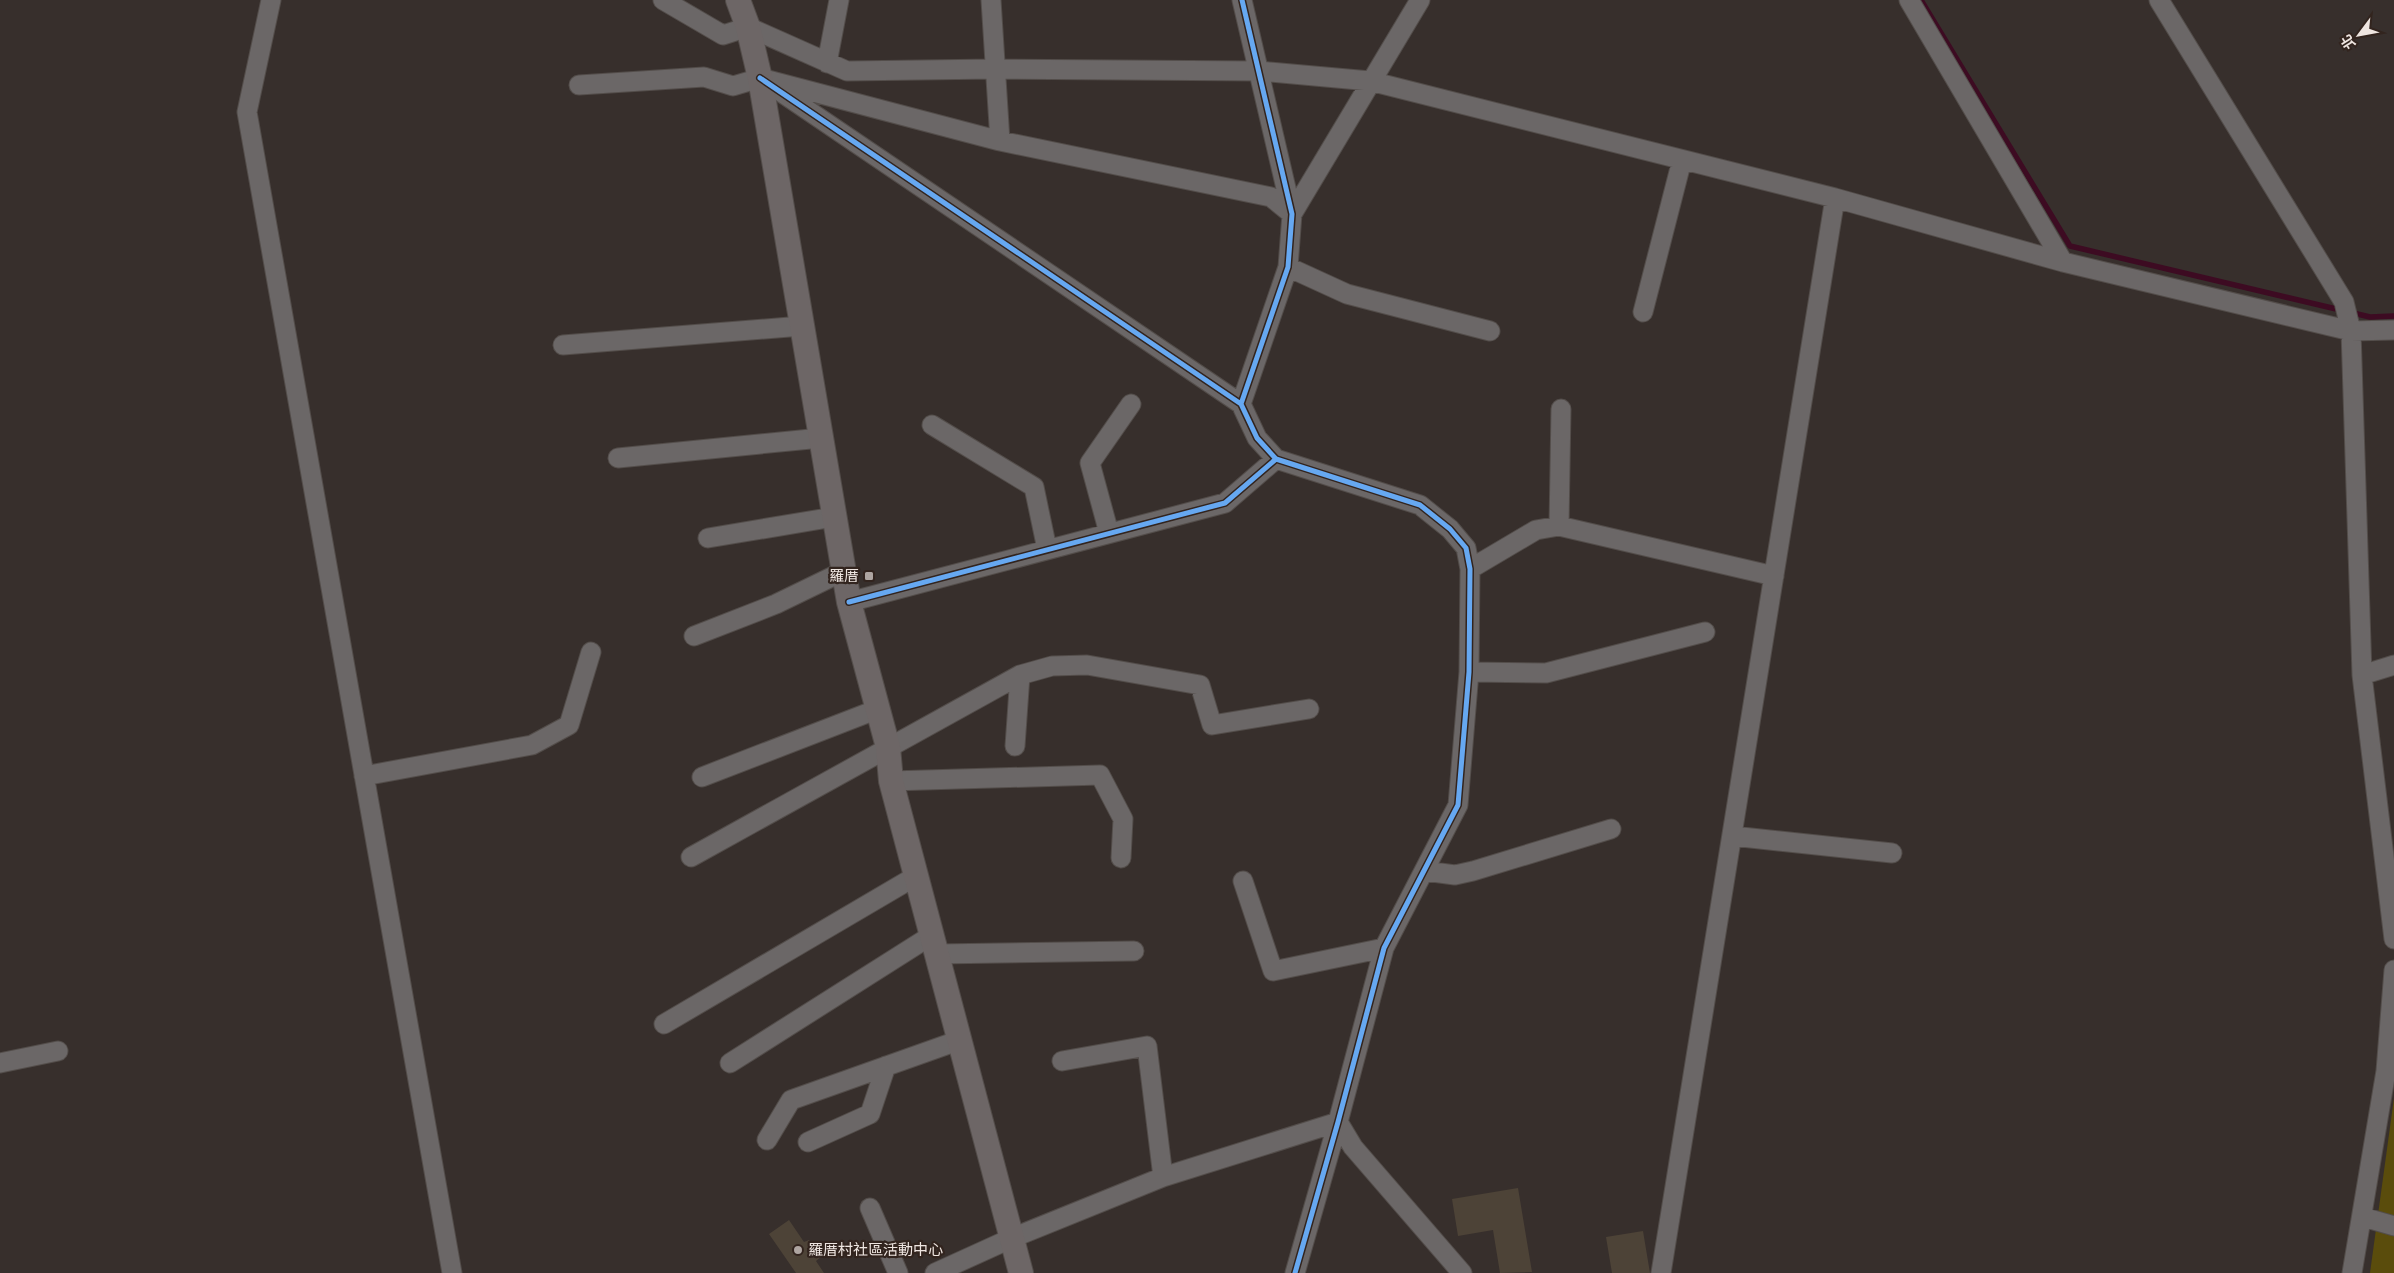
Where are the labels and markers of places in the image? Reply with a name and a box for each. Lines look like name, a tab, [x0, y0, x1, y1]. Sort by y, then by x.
place label: 羅厝	[829, 567, 859, 585]
marker: 羅厝	[863, 570, 875, 582]
place label: 羅厝村社區活動中心	[808, 1241, 943, 1259]
marker: 羅厝村社區活動中心	[792, 1244, 804, 1256]

